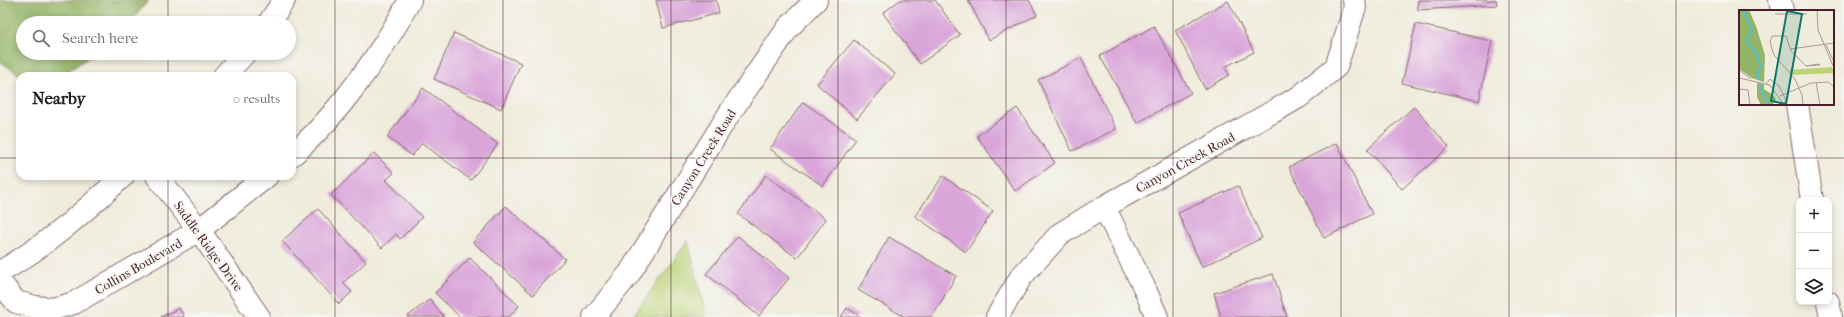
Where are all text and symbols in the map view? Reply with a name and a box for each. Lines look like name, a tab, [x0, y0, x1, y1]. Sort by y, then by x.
inset map	[1739, 10, 1834, 105]
search box	[16, 16, 296, 60]
icon: search	[30, 27, 52, 49]
text: Search here	[62, 29, 138, 47]
text: Nearby	[32, 88, 86, 108]
text: 0 results	[233, 91, 280, 106]
street label: Canyon Creek Road	[668, 106, 740, 208]
street label: Canyon Creek Road	[1133, 129, 1238, 196]
map controls	[1796, 197, 1832, 305]
button: +	[1796, 197, 1832, 233]
street label: Saddle Ridge Drive	[171, 198, 247, 295]
button: −	[1796, 233, 1832, 269]
street label: Collins Boulevard	[92, 235, 185, 298]
button: layers	[1796, 269, 1832, 305]

